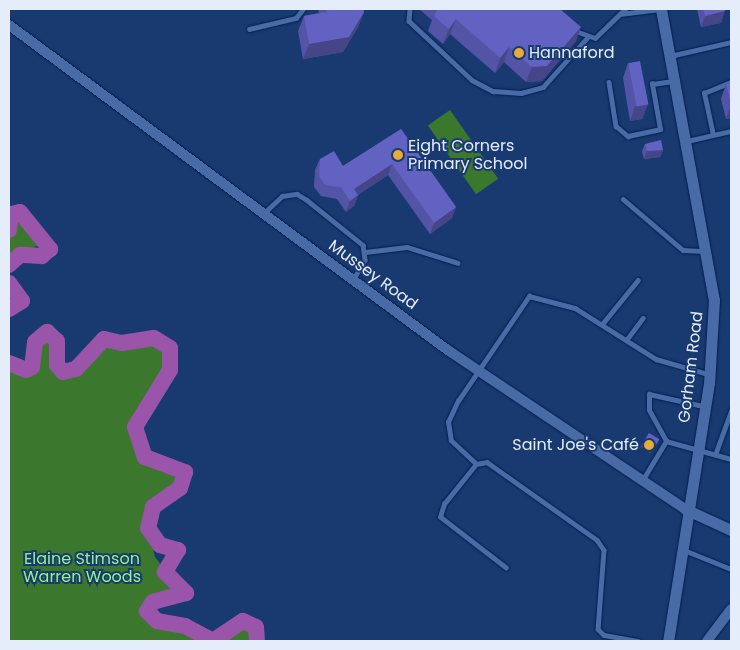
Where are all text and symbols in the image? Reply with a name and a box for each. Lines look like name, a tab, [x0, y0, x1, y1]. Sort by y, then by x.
place label: Hannaford	[529, 43, 614, 63]
marker: Hannaford	[513, 47, 525, 59]
place label: Eight Corners Primary School	[408, 136, 527, 174]
marker: Eight Corners Primary School	[392, 149, 404, 161]
street label: Mussey Road	[325, 236, 421, 314]
street label: Gorham Road	[675, 310, 707, 424]
place label: Saint Joe's Café	[512, 435, 639, 455]
marker: Saint Joe's Café	[643, 439, 655, 451]
park label: Elaine Stimson Warren Woods	[23, 549, 141, 587]

